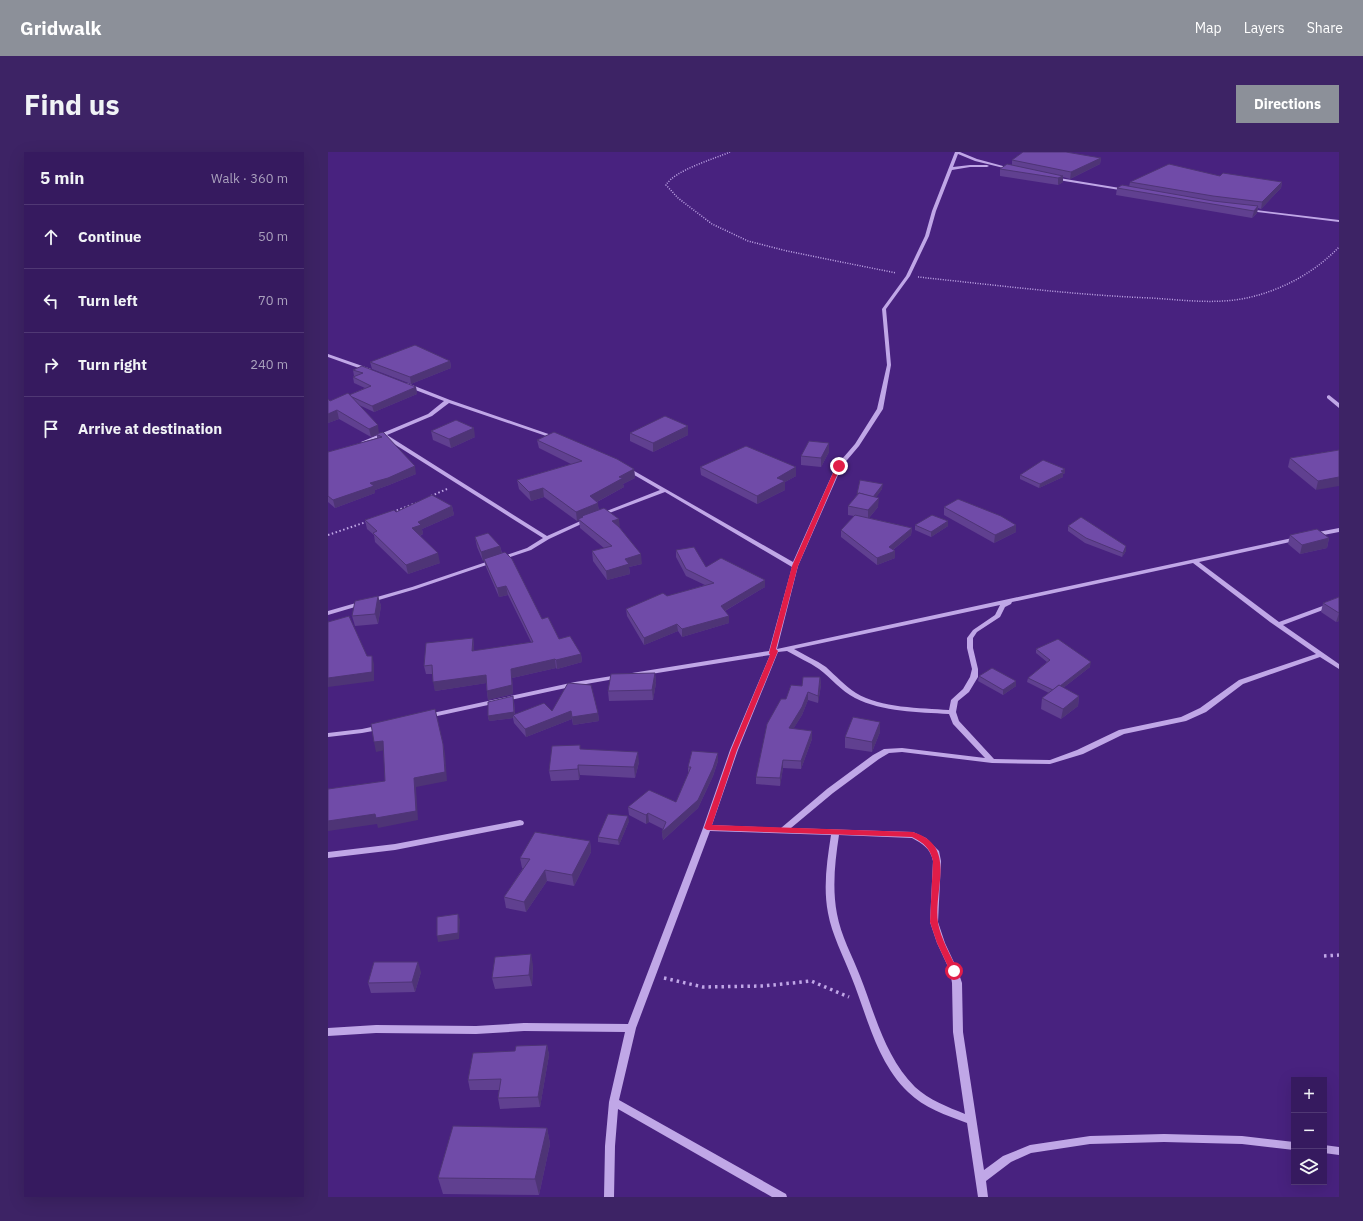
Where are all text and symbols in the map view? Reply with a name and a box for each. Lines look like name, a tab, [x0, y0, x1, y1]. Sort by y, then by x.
text: Gridwalk	[20, 16, 102, 40]
text: Map	[1195, 19, 1222, 37]
text: Layers	[1244, 19, 1285, 37]
text: Share	[1307, 19, 1343, 37]
button: Directions	[1236, 85, 1339, 123]
text: Find us	[24, 86, 120, 123]
text: 5 min	[40, 167, 84, 189]
text: Walk · 360 m	[211, 170, 288, 187]
icon: ahead	[40, 226, 62, 248]
text: Continue	[78, 227, 142, 246]
text: 50 m	[258, 228, 288, 245]
icon: left	[40, 290, 62, 312]
text: Turn left	[78, 291, 138, 310]
text: 70 m	[258, 292, 288, 309]
icon: right	[40, 354, 62, 376]
text: Turn right	[78, 355, 147, 374]
text: 240 m	[250, 356, 288, 373]
icon: arrive	[40, 418, 62, 440]
text: Arrive at destination	[78, 419, 222, 438]
route end	[830, 457, 848, 475]
route start	[945, 962, 963, 980]
map controls	[1291, 1077, 1327, 1185]
button: +	[1291, 1077, 1327, 1113]
button: −	[1291, 1113, 1327, 1149]
button: layers	[1291, 1149, 1327, 1185]

